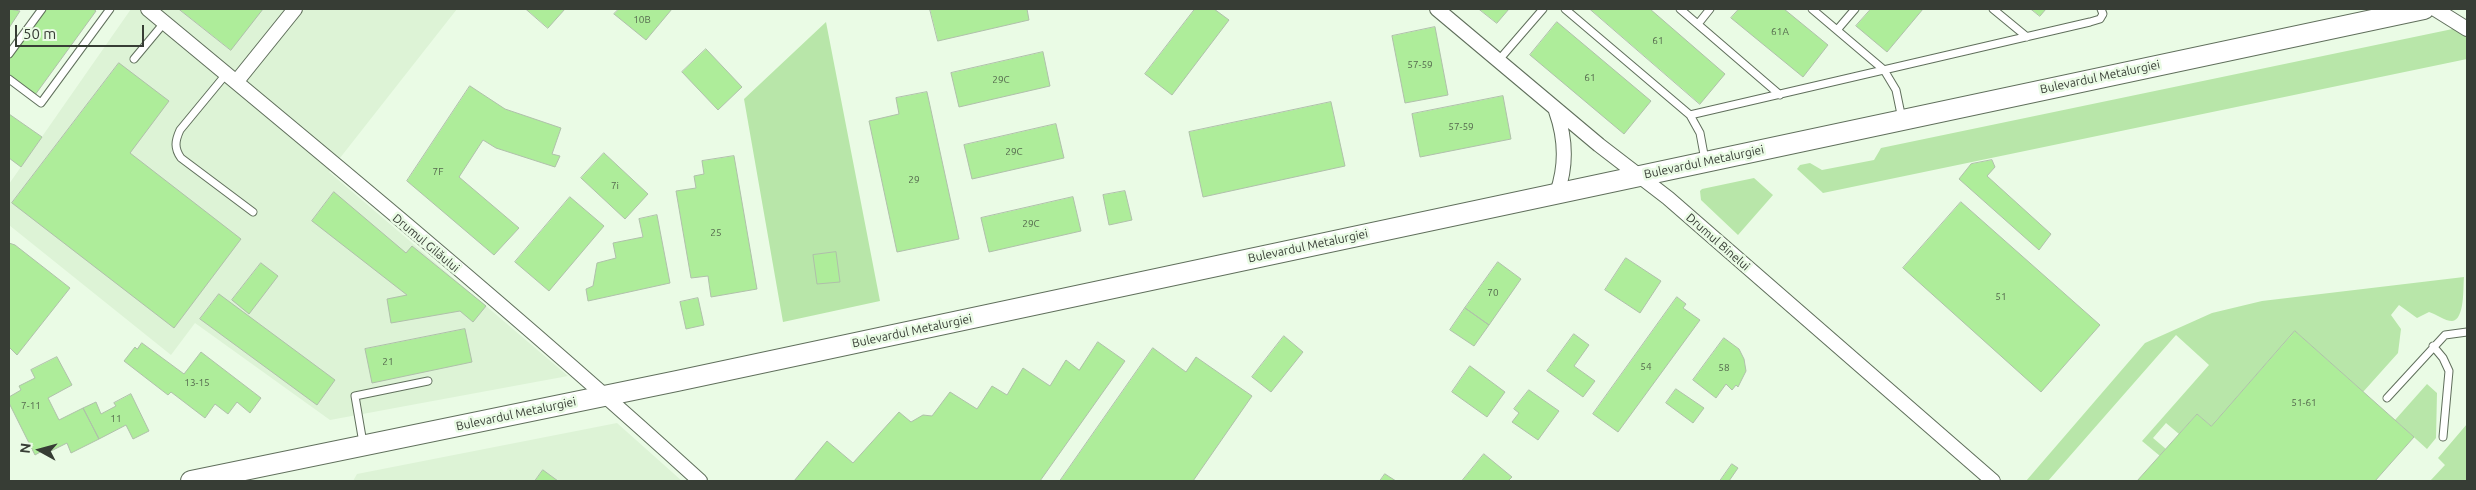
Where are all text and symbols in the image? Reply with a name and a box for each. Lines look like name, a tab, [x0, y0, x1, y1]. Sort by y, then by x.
house number: 10B	[633, 14, 651, 26]
scale bar	[18, 15, 146, 47]
text: 50 m	[23, 25, 56, 42]
house number: 61A	[1771, 26, 1789, 38]
house number: 61	[1652, 35, 1664, 47]
street label: Bulevardul Metalurgiei	[2039, 57, 2161, 97]
house number: 57-59	[1407, 59, 1433, 71]
house number: 61	[1584, 72, 1596, 84]
house number: 29C	[992, 74, 1010, 86]
house number: 57-59	[1448, 121, 1474, 133]
street label: Bulevardul Metalurgiei	[1643, 142, 1765, 182]
house number: 29C	[1005, 146, 1023, 158]
house number: 7F	[433, 166, 443, 178]
house number: 29	[908, 174, 920, 186]
house number: 7i	[611, 180, 619, 192]
street label: Drumul Binelui	[1683, 210, 1753, 274]
street label: Drumul Gilăului	[390, 211, 462, 275]
house number: 29C	[1022, 218, 1040, 230]
street label: Bulevardul Metalurgiei	[1247, 226, 1369, 266]
house number: 25	[710, 227, 722, 239]
house number: 70	[1487, 287, 1499, 299]
house number: 51	[1995, 291, 2007, 303]
street label: Bulevardul Metalurgiei	[851, 311, 973, 351]
house number: 21	[382, 356, 394, 368]
house number: 54	[1640, 361, 1652, 373]
house number: 58	[1718, 362, 1730, 374]
house number: 13-15	[184, 377, 210, 389]
street label: Bulevardul Metalurgiei	[455, 394, 577, 434]
house number: 51-61	[2291, 397, 2317, 409]
house number: 7-11	[21, 400, 41, 412]
house number: 11	[110, 413, 122, 425]
north arrow	[15, 425, 65, 475]
text: N	[17, 442, 34, 454]

